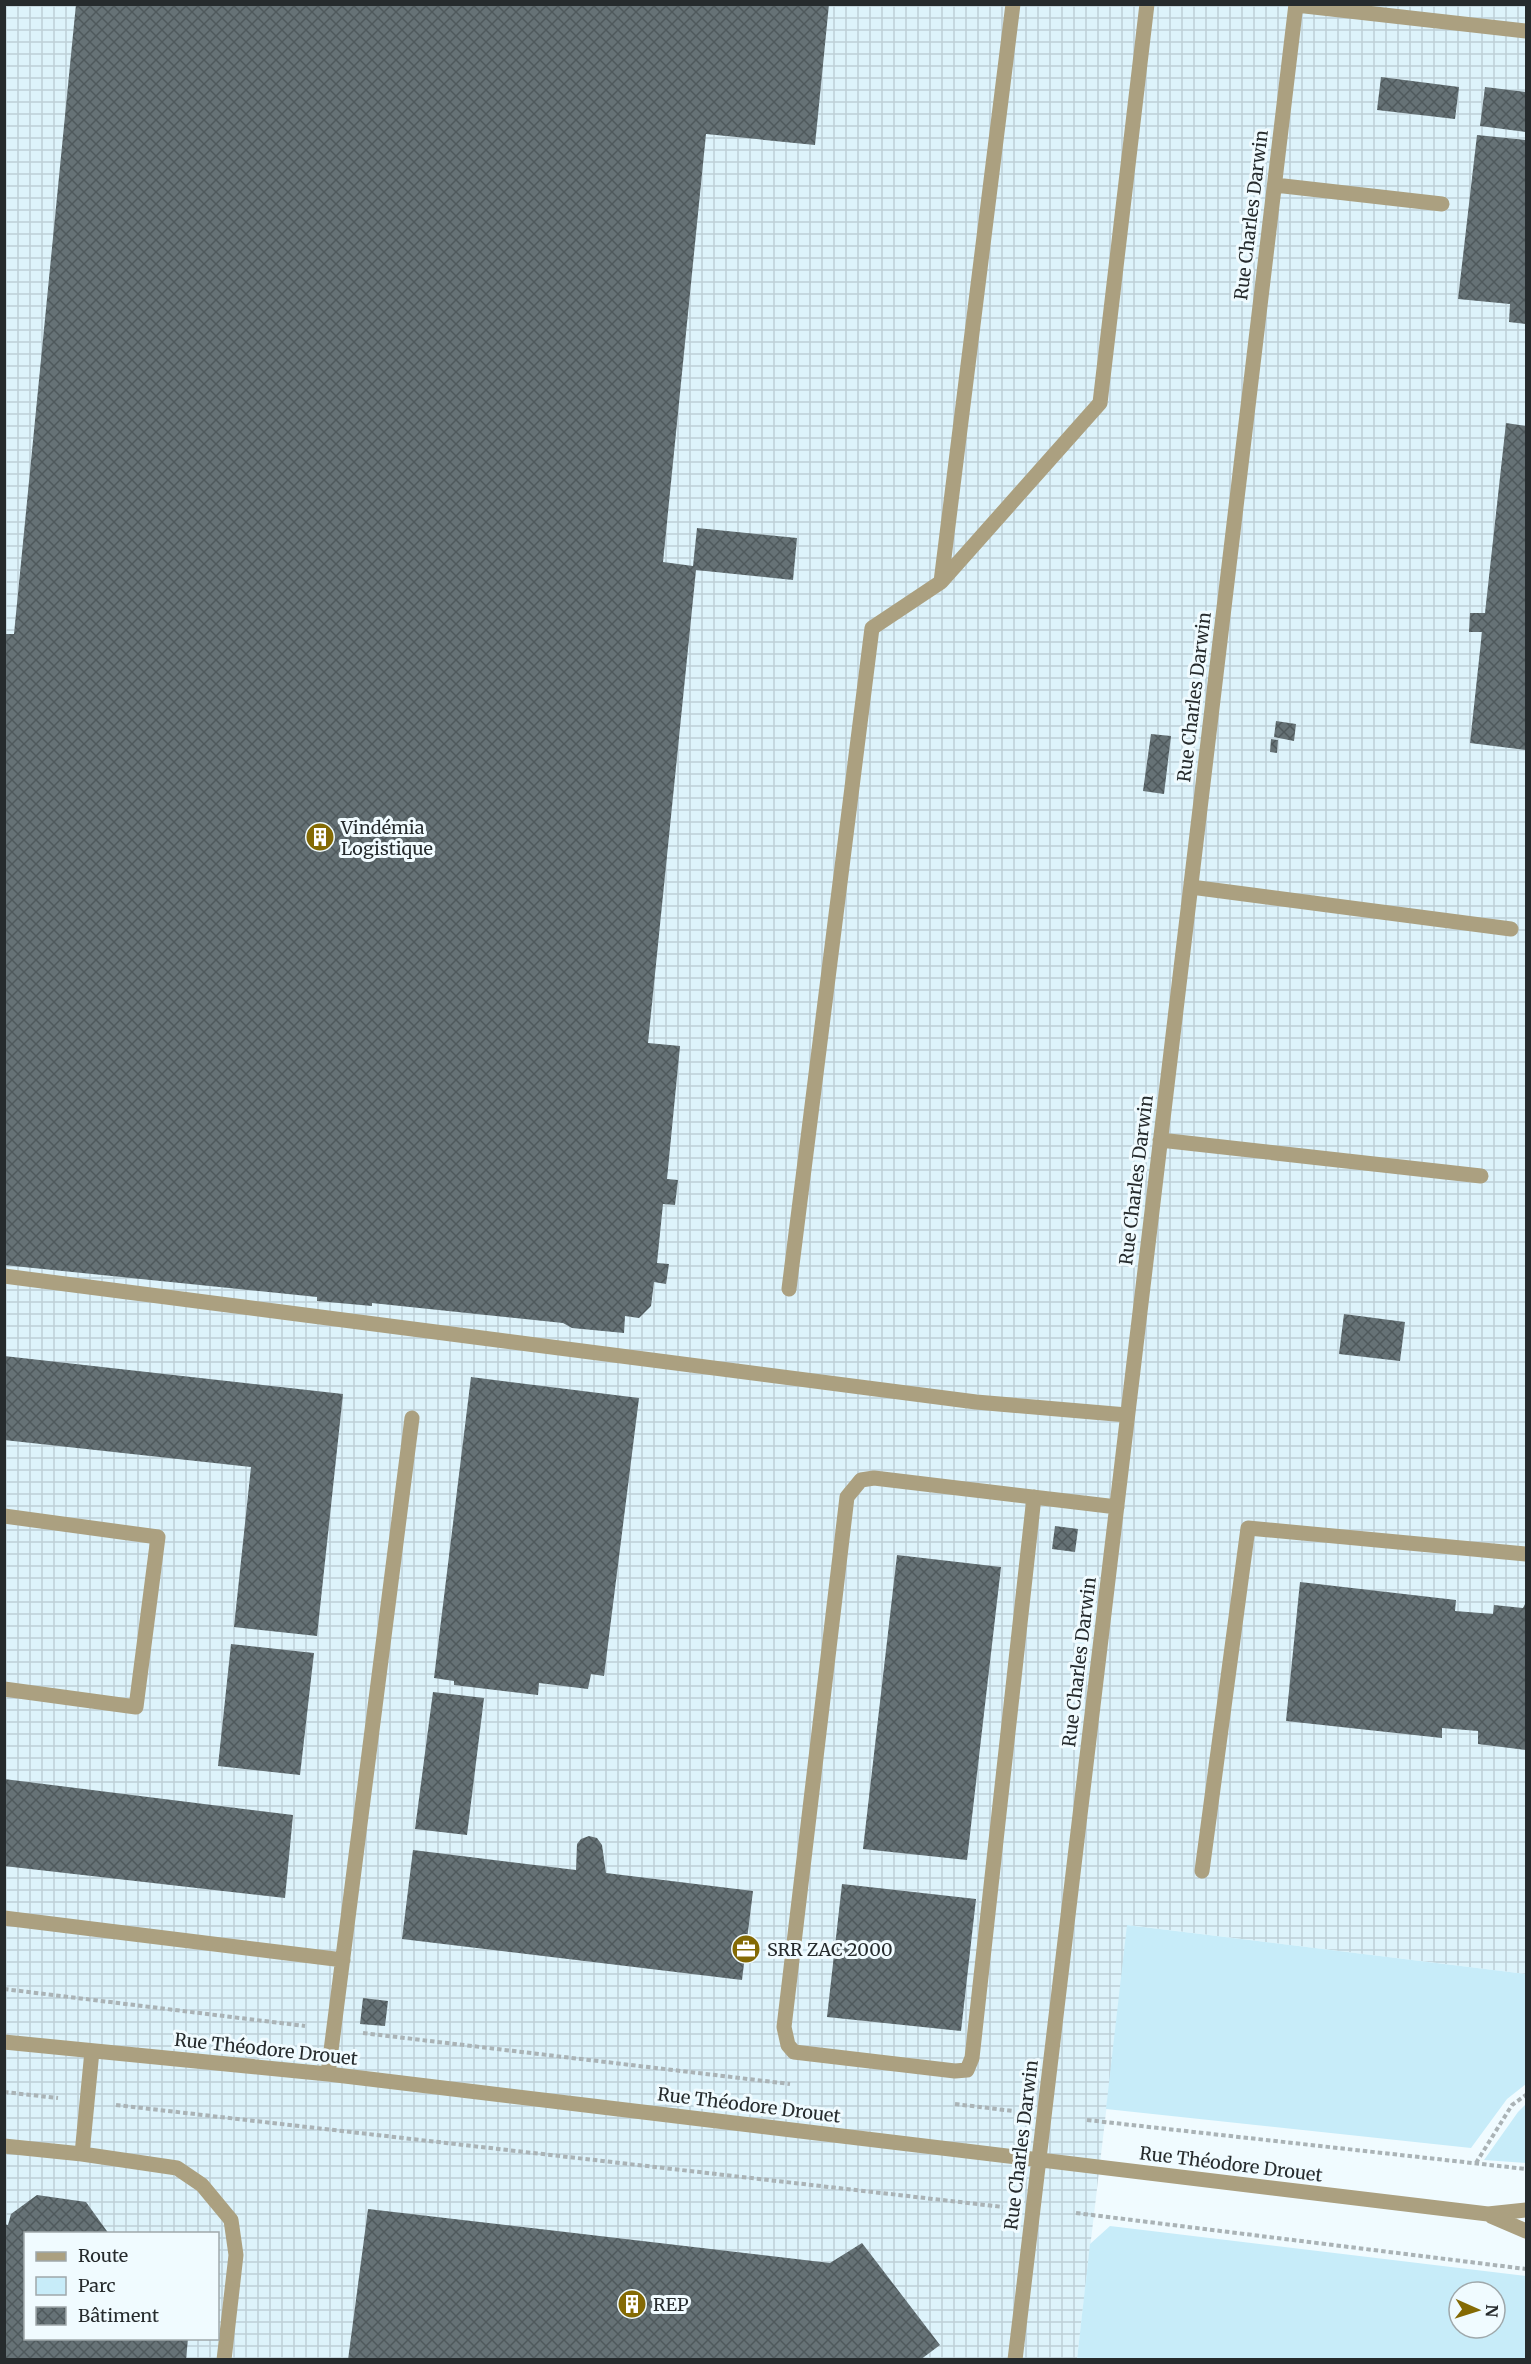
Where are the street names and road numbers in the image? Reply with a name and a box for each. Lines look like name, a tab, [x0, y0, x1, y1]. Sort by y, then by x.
street label: Rue Charles Darwin	[1229, 129, 1273, 301]
street label: Rue Charles Darwin	[1172, 611, 1216, 783]
street label: Rue Charles Darwin	[1114, 1094, 1158, 1266]
street label: Rue Charles Darwin	[1057, 1576, 1101, 1748]
street label: Rue Théodore Drouet	[173, 2028, 359, 2070]
street label: Rue Charles Darwin	[999, 2059, 1043, 2231]
street label: Rue Théodore Drouet	[656, 2082, 842, 2128]
street label: Rue Théodore Drouet	[1138, 2141, 1324, 2187]

